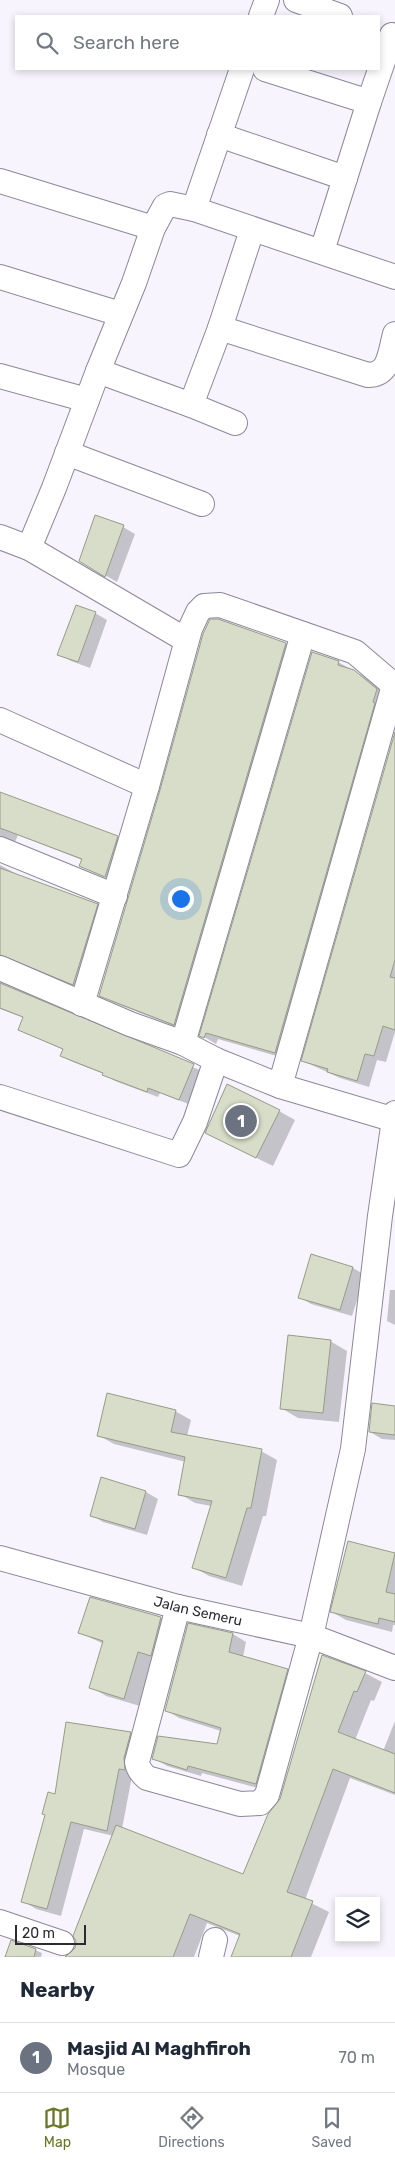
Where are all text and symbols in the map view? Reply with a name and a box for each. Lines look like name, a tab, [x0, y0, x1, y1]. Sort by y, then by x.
search box	[15, 15, 380, 70]
icon: search	[33, 29, 61, 57]
text: Search here	[73, 31, 180, 54]
your location	[168, 886, 194, 912]
pin: 1	[225, 1102, 257, 1140]
street label: Jalan Semeru	[152, 1592, 244, 1629]
map controls	[335, 1897, 380, 1942]
button: layers	[335, 1897, 380, 1942]
scale bar	[15, 1922, 86, 1945]
text: 20 m	[22, 1925, 55, 1942]
text: Nearby	[20, 1977, 95, 2002]
text: Masjid Al Maghfiroh	[67, 2037, 251, 2060]
text: 1	[32, 2048, 40, 2067]
text: 70 m	[338, 2048, 375, 2067]
text: Mosque	[67, 2060, 125, 2079]
tab: Map	[43, 2104, 71, 2151]
tab: Directions	[158, 2104, 225, 2151]
tab: Saved	[312, 2104, 352, 2151]

